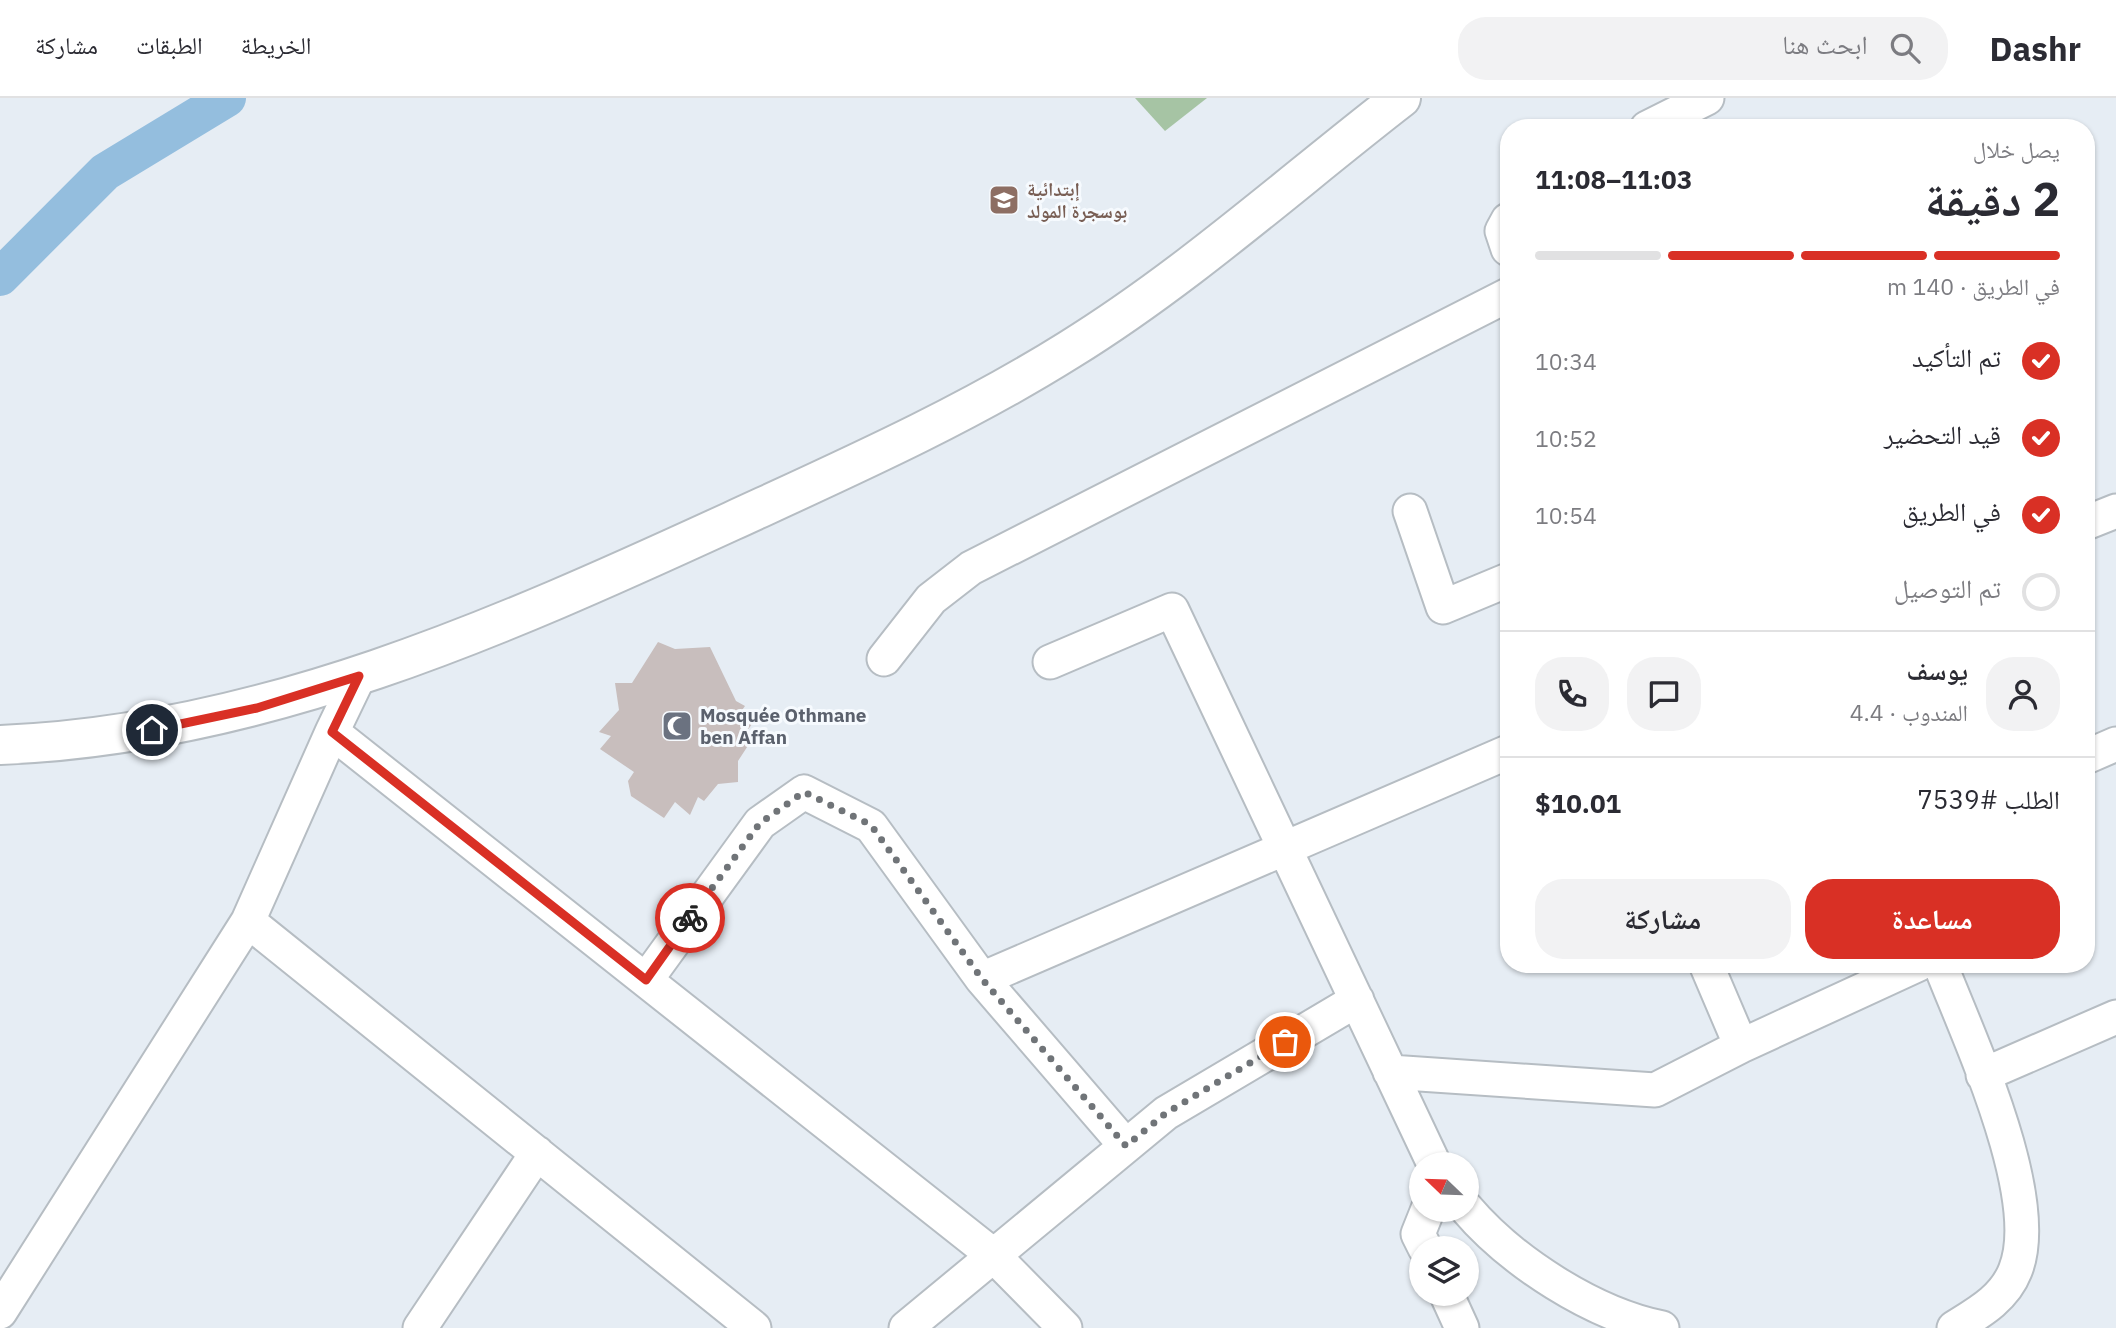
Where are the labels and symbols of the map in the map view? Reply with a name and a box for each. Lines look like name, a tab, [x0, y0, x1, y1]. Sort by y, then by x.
place label: إبتدائية بوسجرة المولد	[1027, 177, 1127, 223]
school or university icon: إبتدائية بوسجرة المولد	[987, 183, 1021, 217]
pin	[122, 700, 182, 760]
place label: Mosquée Othmane ben Affan	[700, 703, 867, 749]
mosque icon: Mosquée Othmane ben Affan	[660, 709, 694, 743]
courier	[655, 883, 725, 953]
pin	[1255, 1012, 1315, 1072]
north arrow	[1409, 1152, 1479, 1222]

